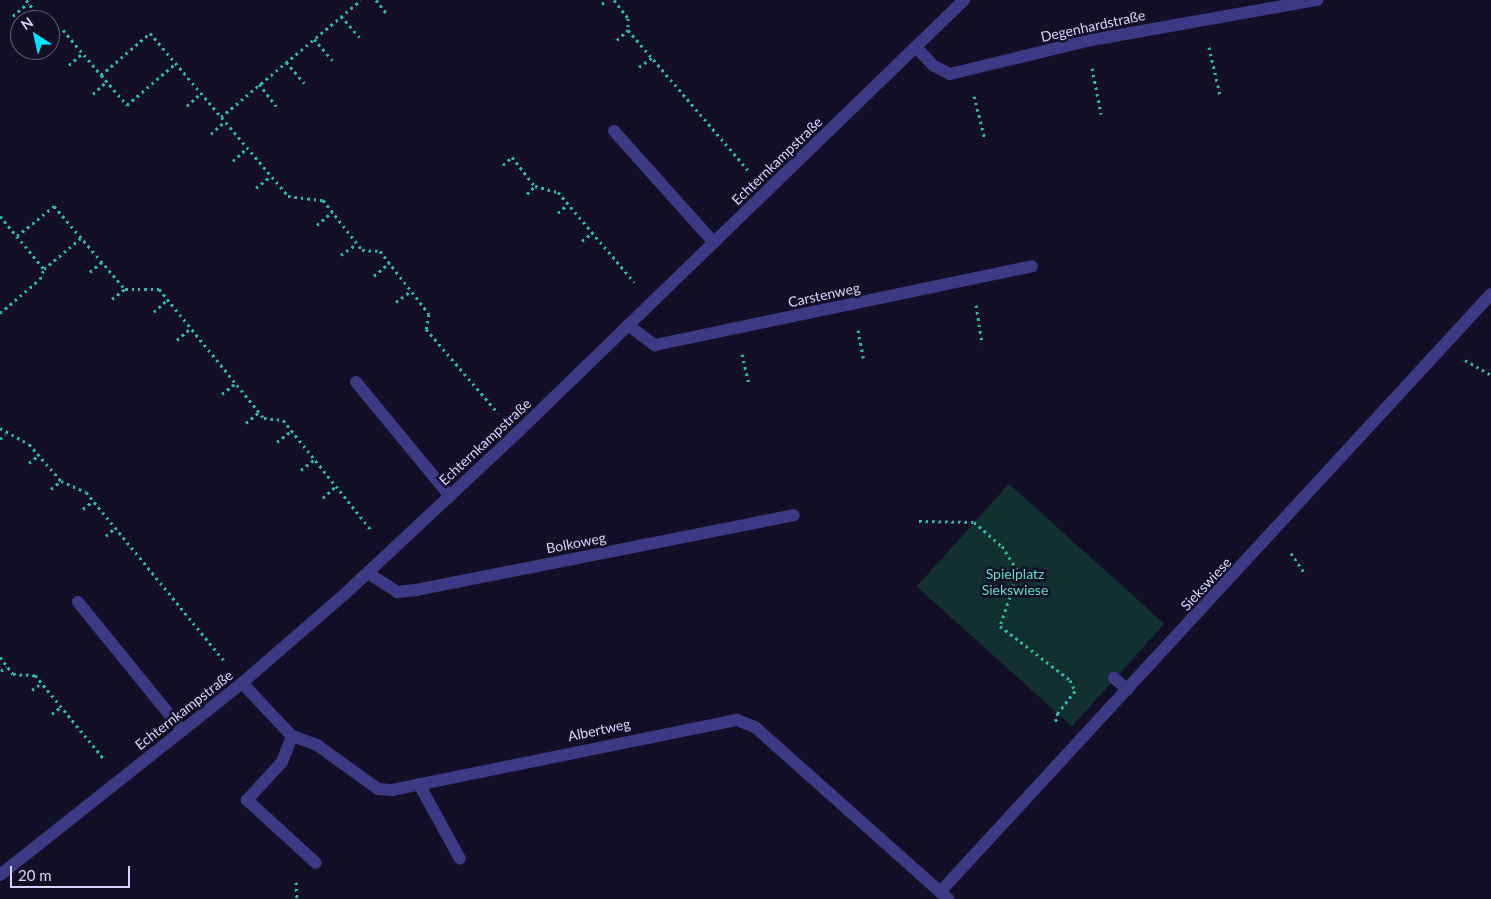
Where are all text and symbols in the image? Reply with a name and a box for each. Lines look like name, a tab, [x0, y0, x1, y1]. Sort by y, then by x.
street label: Degenhardstraße	[1039, 7, 1147, 45]
north arrow	[10, 10, 60, 60]
text: N	[17, 13, 36, 33]
street label: Echternkampstraße	[728, 113, 826, 209]
street label: Carstenweg	[786, 279, 862, 311]
street label: Echternkampstraße	[436, 395, 534, 489]
street label: Bolkoweg	[545, 529, 607, 557]
street label: Siekswiese	[1177, 554, 1235, 614]
park label: Spielplatz Siekswiese	[982, 566, 1048, 598]
street label: Echternkampstraße	[132, 667, 236, 753]
street label: Albertweg	[566, 715, 632, 745]
scale bar	[12, 856, 132, 888]
text: 20 m	[18, 866, 52, 884]

